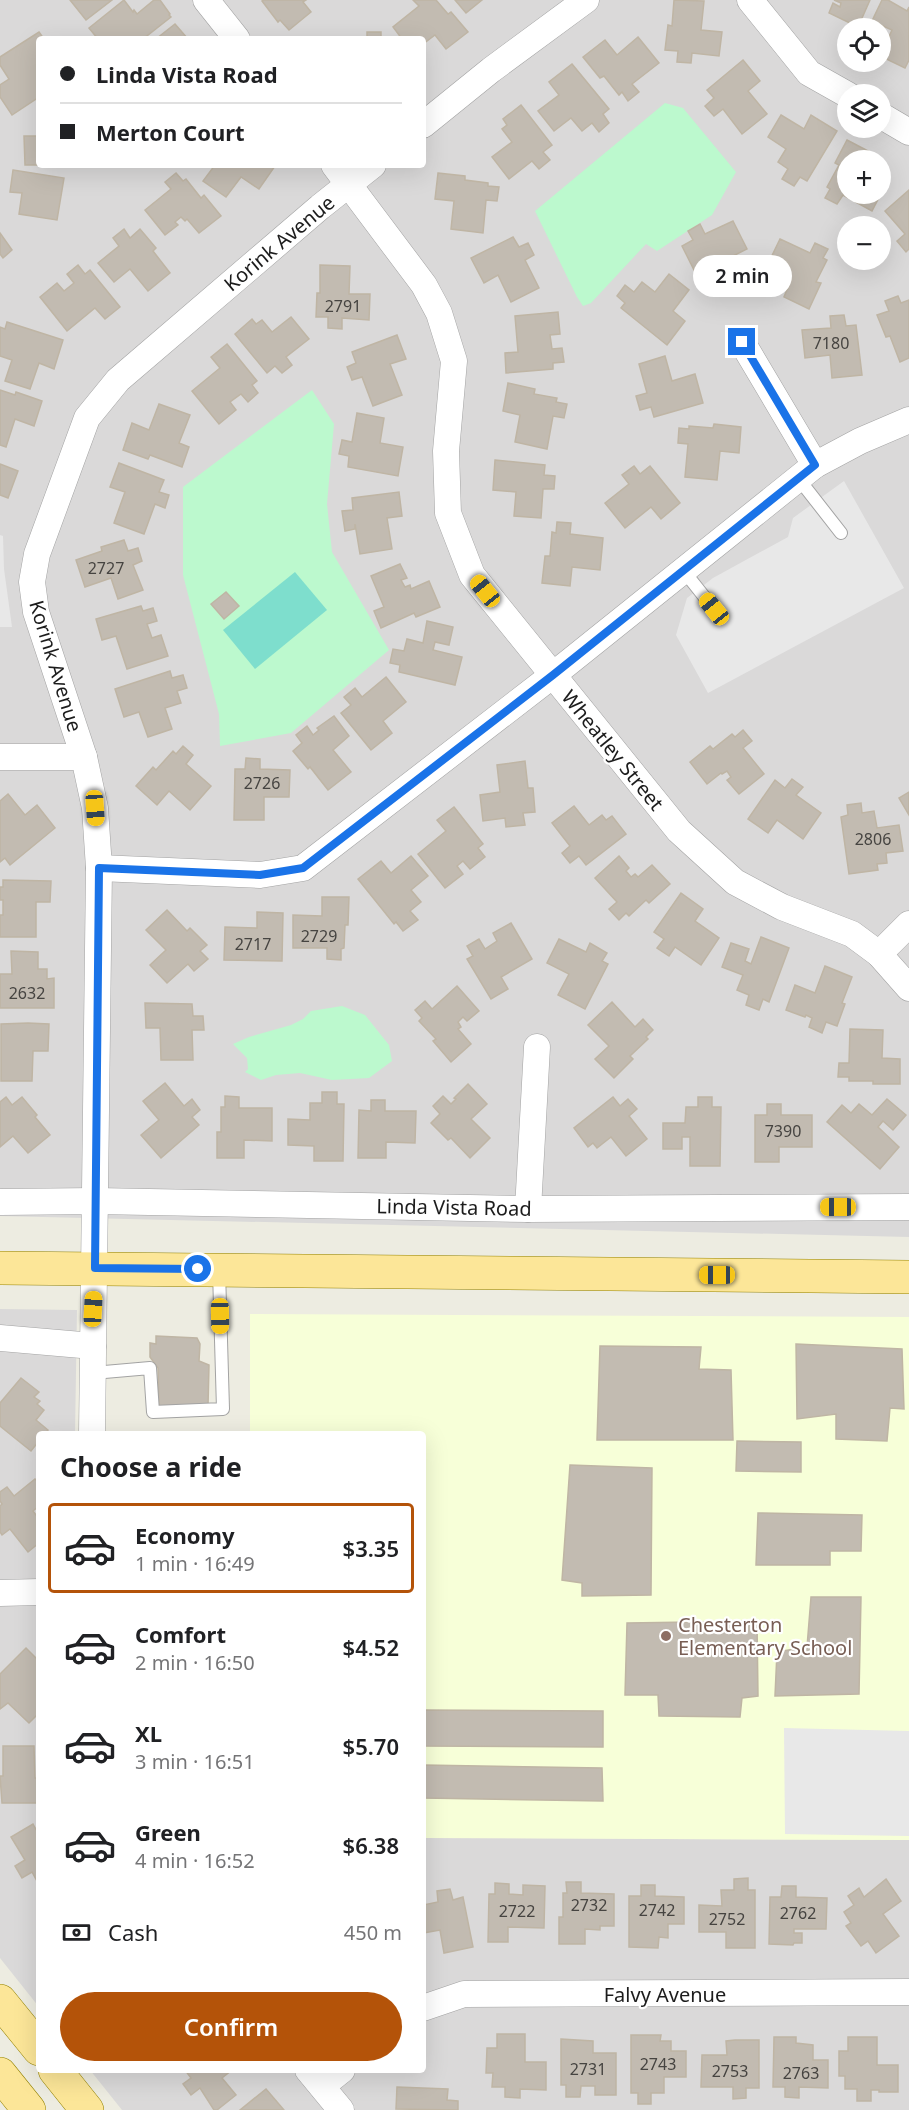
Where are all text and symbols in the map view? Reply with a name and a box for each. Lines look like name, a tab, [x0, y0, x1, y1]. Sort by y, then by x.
map controls	[837, 18, 891, 270]
button: locate	[837, 18, 891, 72]
text: Linda Vista Road	[96, 59, 278, 89]
button: layers	[837, 84, 891, 138]
text: Merton Court	[96, 117, 245, 147]
button: +	[837, 150, 891, 204]
street label: Korink Avenue	[218, 189, 340, 297]
button: −	[837, 216, 891, 270]
callout: 2 min	[692, 255, 792, 297]
text: 2 min	[715, 262, 770, 289]
house number: 2791	[325, 295, 361, 317]
route end	[728, 328, 755, 355]
house number: 7180	[813, 332, 849, 354]
house number: 2727	[88, 557, 124, 579]
car	[467, 571, 503, 611]
car	[696, 589, 732, 629]
street label: Korink Avenue	[23, 597, 89, 735]
street label: Wheatley Street	[556, 684, 670, 816]
house number: 2726	[244, 772, 280, 794]
car	[85, 789, 105, 827]
house number: 2806	[855, 828, 891, 850]
house number: 2729	[301, 925, 337, 947]
house number: 2717	[235, 933, 271, 955]
house number: 2632	[9, 982, 45, 1004]
house number: 7390	[765, 1120, 801, 1142]
street label: Linda Vista Road	[376, 1192, 532, 1222]
car	[820, 1198, 856, 1216]
route start	[184, 1255, 211, 1282]
car	[699, 1266, 735, 1284]
car	[83, 1291, 103, 1327]
car	[211, 1298, 229, 1334]
text: Choose a ride	[60, 1448, 242, 1485]
text: Economy	[135, 1520, 234, 1550]
icon: car	[63, 1521, 117, 1575]
text: $3.35	[343, 1533, 399, 1563]
text: 1 min · 16:49	[135, 1550, 255, 1577]
place label: Chesterton Elementary School	[678, 1611, 852, 1661]
text: Comfort	[135, 1619, 226, 1649]
icon: car	[63, 1620, 117, 1674]
marker: Chesterton Elementary School	[659, 1629, 673, 1643]
text: $4.52	[343, 1632, 399, 1662]
text: 2 min · 16:50	[135, 1649, 255, 1676]
text: XL	[135, 1718, 162, 1748]
icon: car	[63, 1719, 117, 1773]
text: $5.70	[343, 1731, 399, 1761]
text: 3 min · 16:51	[135, 1748, 255, 1775]
text: Green	[135, 1817, 201, 1847]
icon: car	[63, 1818, 117, 1872]
text: $6.38	[343, 1830, 399, 1860]
text: 4 min · 16:52	[135, 1847, 255, 1874]
house number: 2732	[571, 1894, 607, 1916]
house number: 2742	[639, 1899, 675, 1921]
house number: 2722	[499, 1900, 535, 1922]
house number: 2762	[780, 1902, 816, 1924]
house number: 2752	[709, 1908, 745, 1930]
icon: cash	[60, 1916, 93, 1949]
text: Cash	[108, 1917, 158, 1947]
text: 450 m	[344, 1919, 402, 1946]
street label: Falvy Avenue	[604, 1981, 726, 2008]
button: Confirm	[60, 1992, 402, 2061]
house number: 2743	[640, 2053, 676, 2075]
house number: 2731	[570, 2058, 606, 2080]
house number: 2753	[712, 2060, 748, 2082]
house number: 2763	[783, 2062, 819, 2084]

